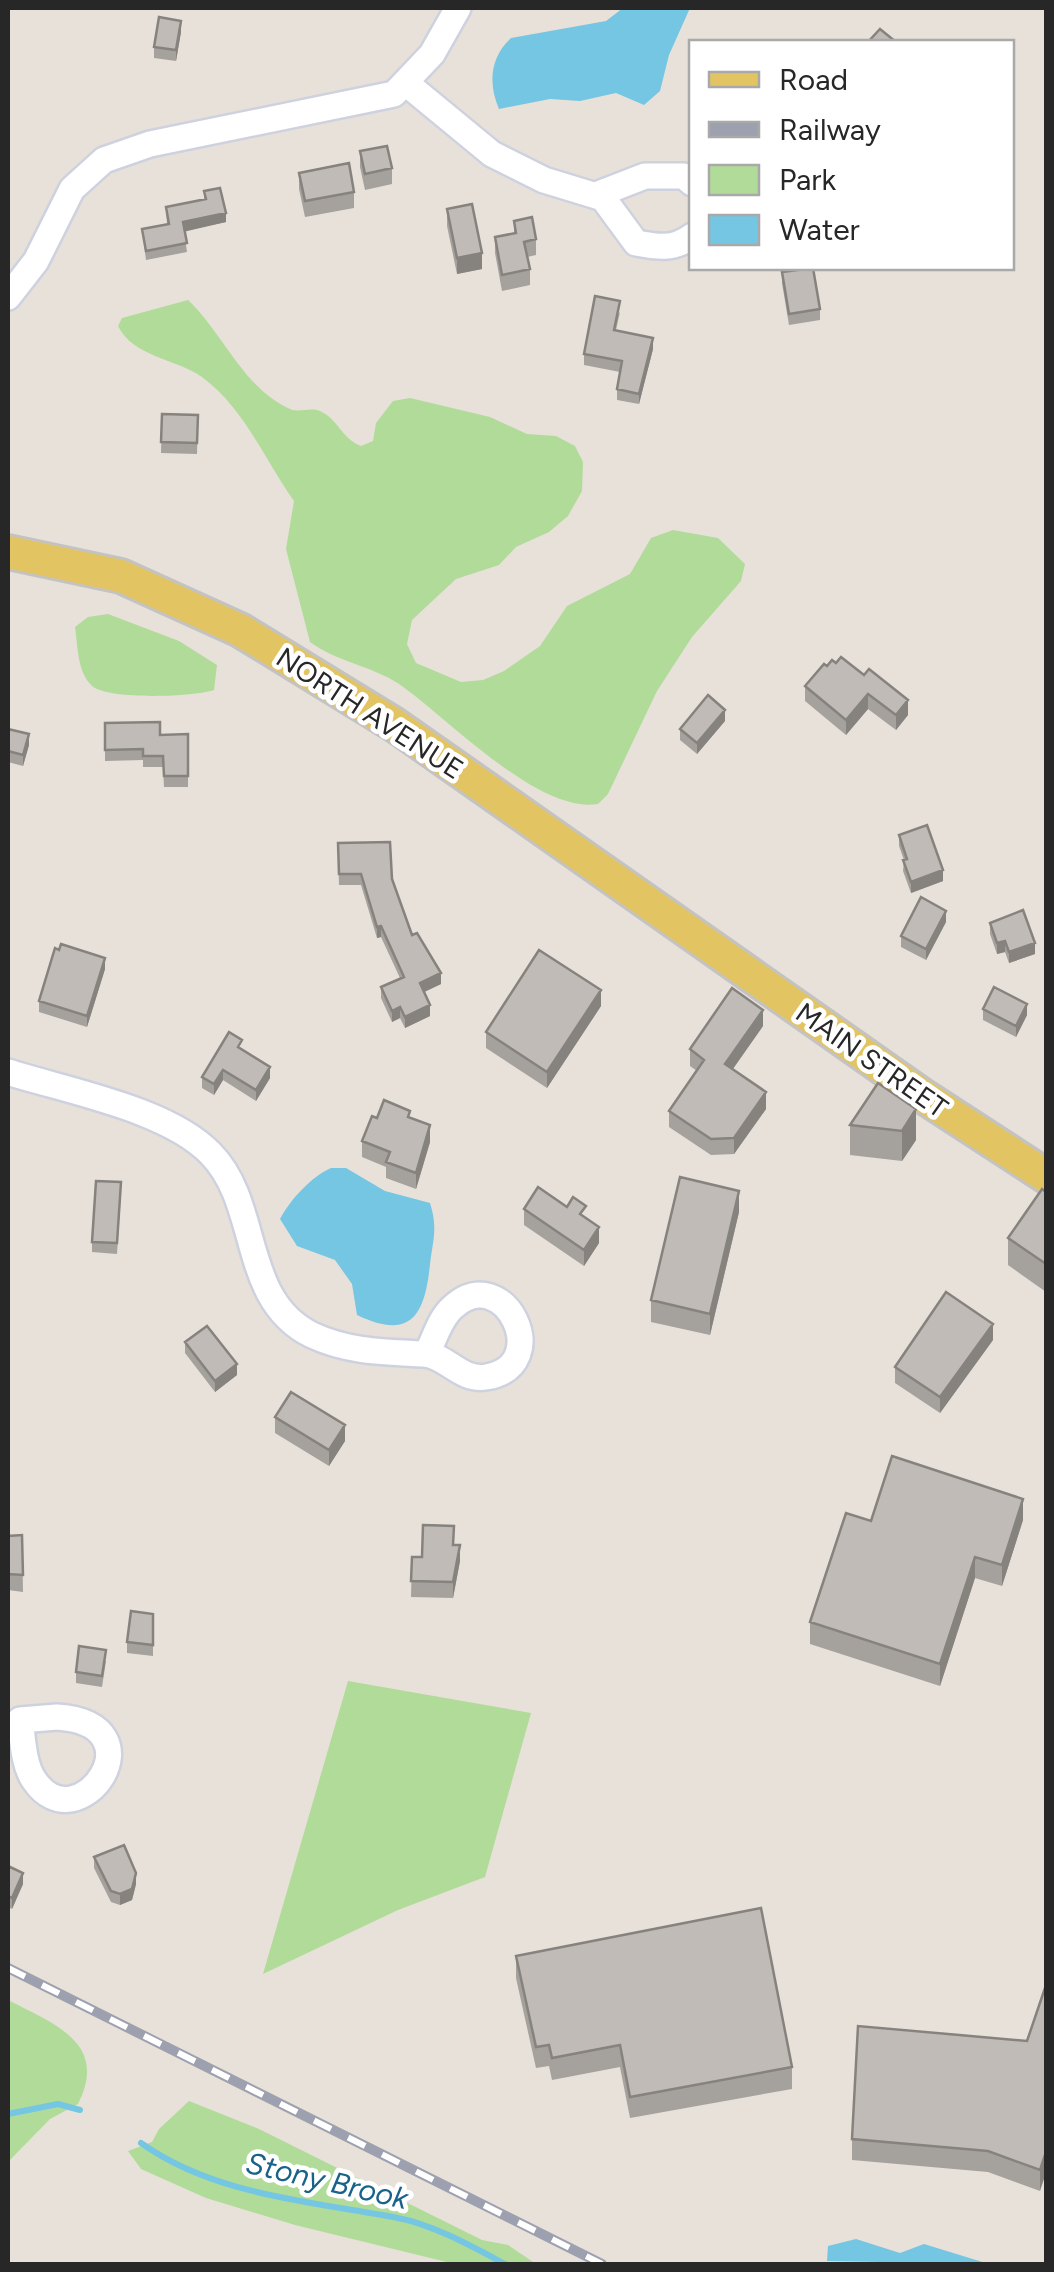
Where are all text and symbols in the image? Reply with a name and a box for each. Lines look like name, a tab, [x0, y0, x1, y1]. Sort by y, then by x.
legend	[689, 40, 1014, 270]
text: Road	[779, 61, 848, 98]
text: Railway	[779, 111, 881, 148]
text: Park	[779, 161, 837, 198]
text: Water	[779, 211, 860, 248]
street label: NORTH AVENUE	[270, 640, 470, 786]
street label: MAIN STREET	[790, 995, 955, 1125]
water label: Stony Brook	[243, 2144, 413, 2217]

